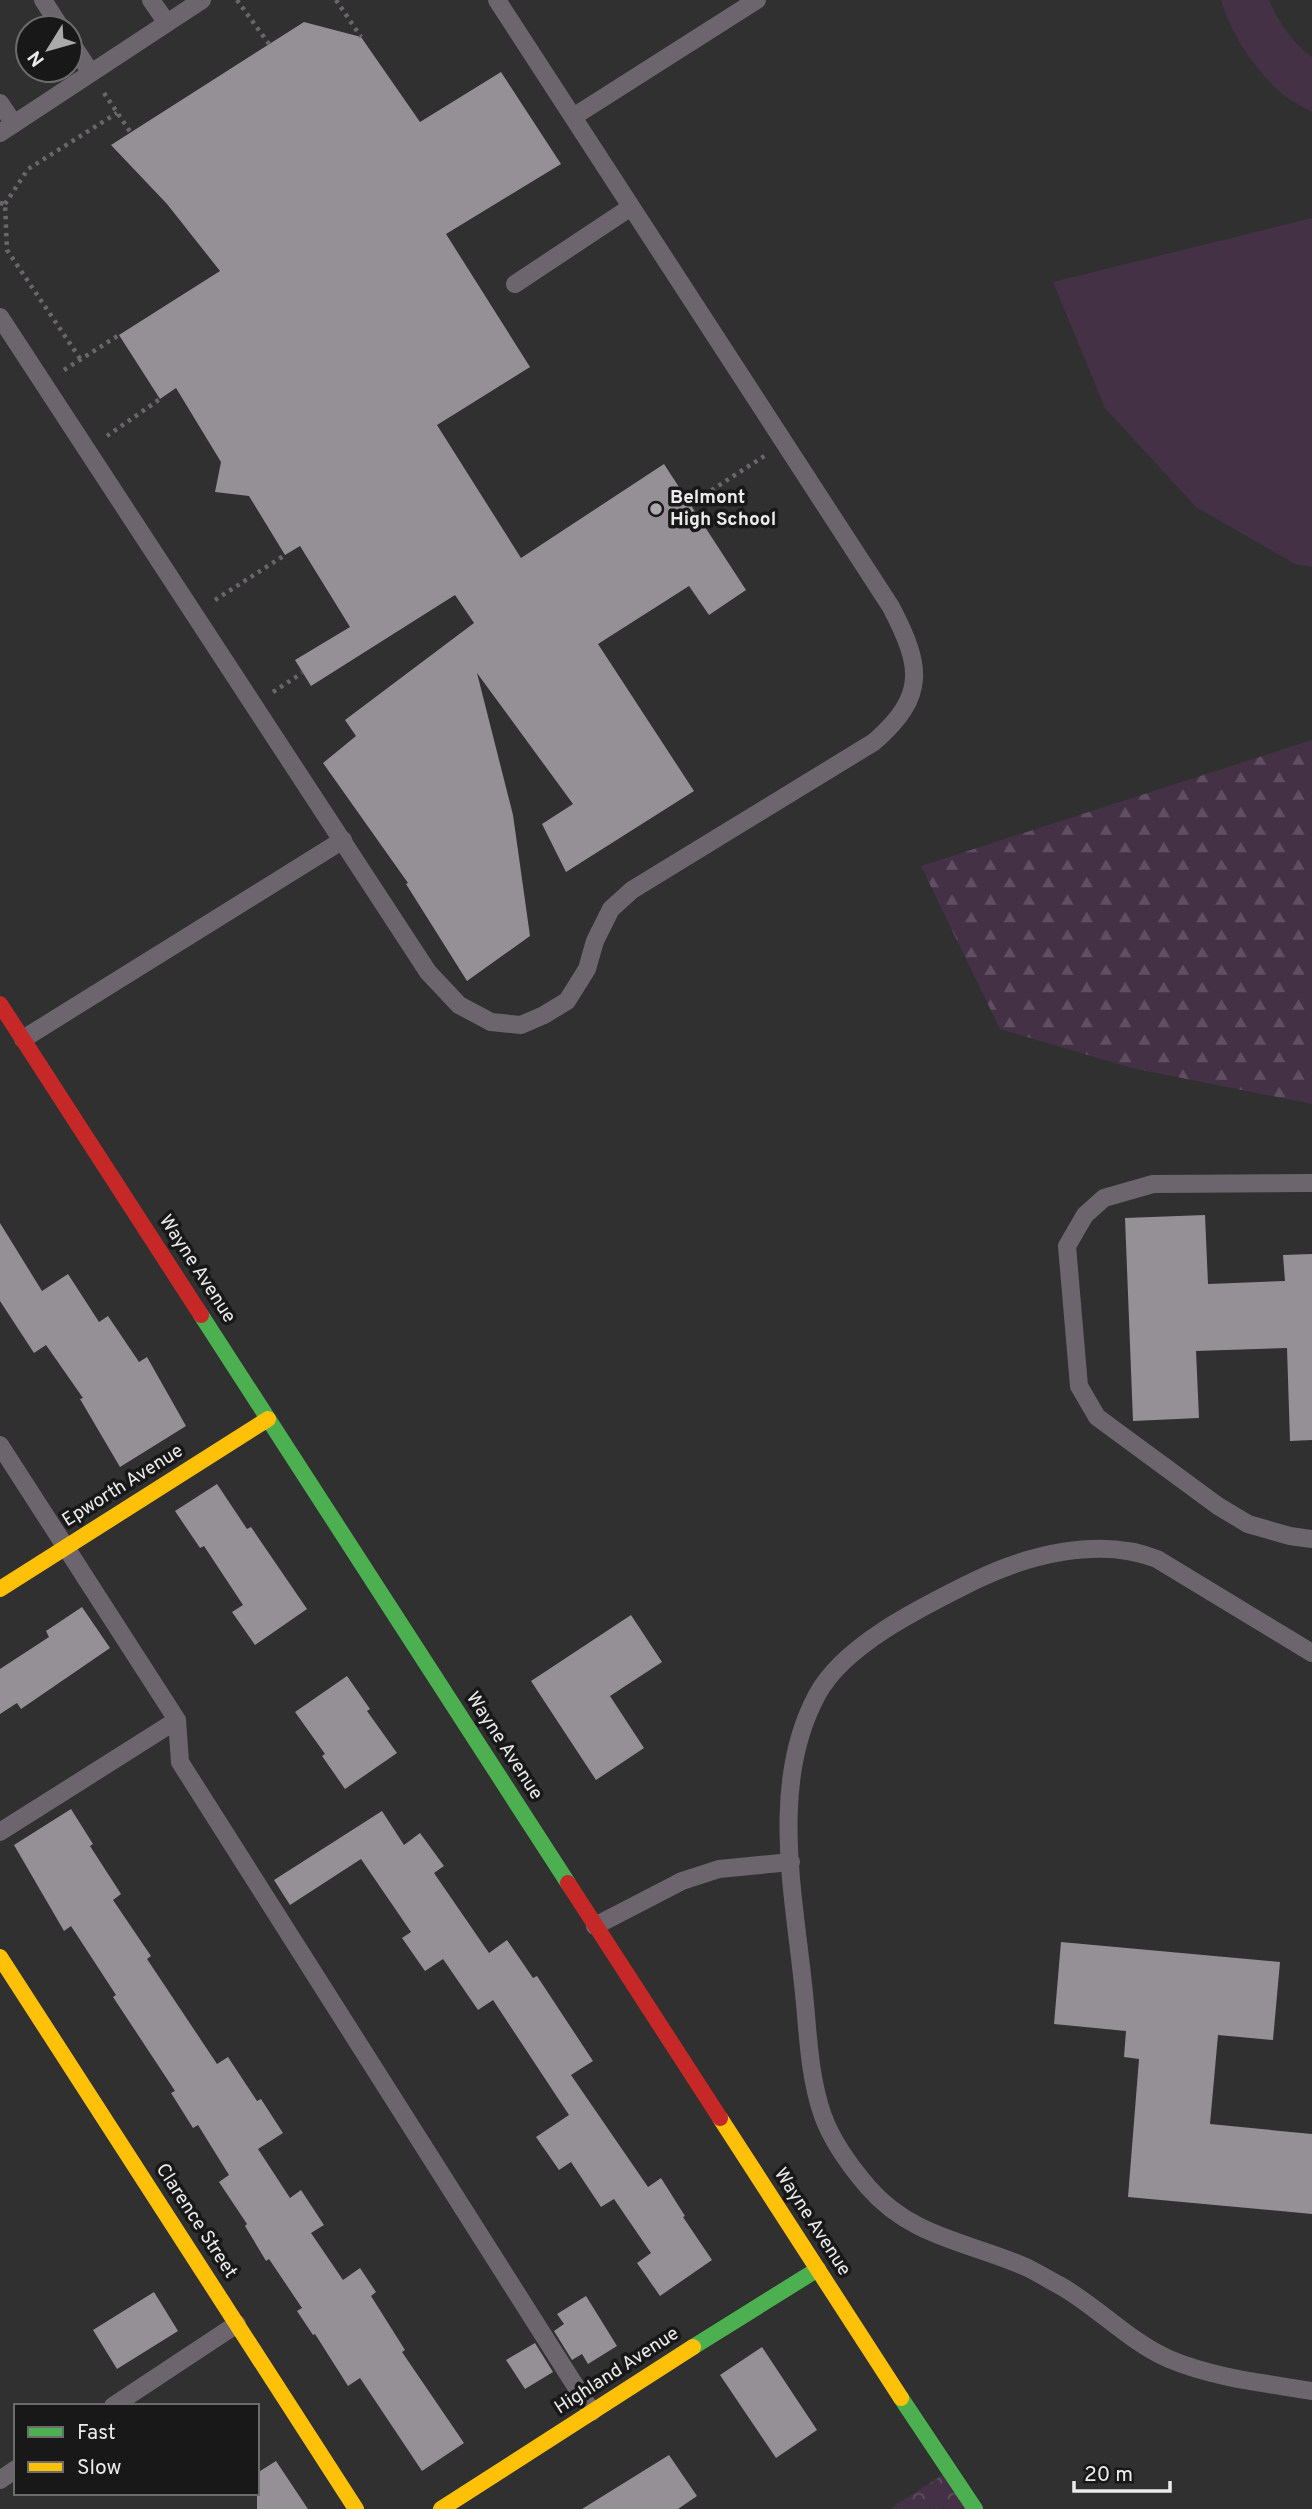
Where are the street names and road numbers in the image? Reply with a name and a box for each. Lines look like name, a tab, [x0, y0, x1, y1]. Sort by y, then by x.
street label: Wayne Avenue	[153, 1210, 241, 1328]
street label: Epworth Avenue	[58, 1439, 188, 1533]
street label: Wayne Avenue	[460, 1687, 548, 1805]
street label: Clarence Street	[150, 2159, 242, 2283]
street label: Wayne Avenue	[768, 2163, 856, 2281]
street label: Highland Avenue	[550, 2322, 684, 2420]

